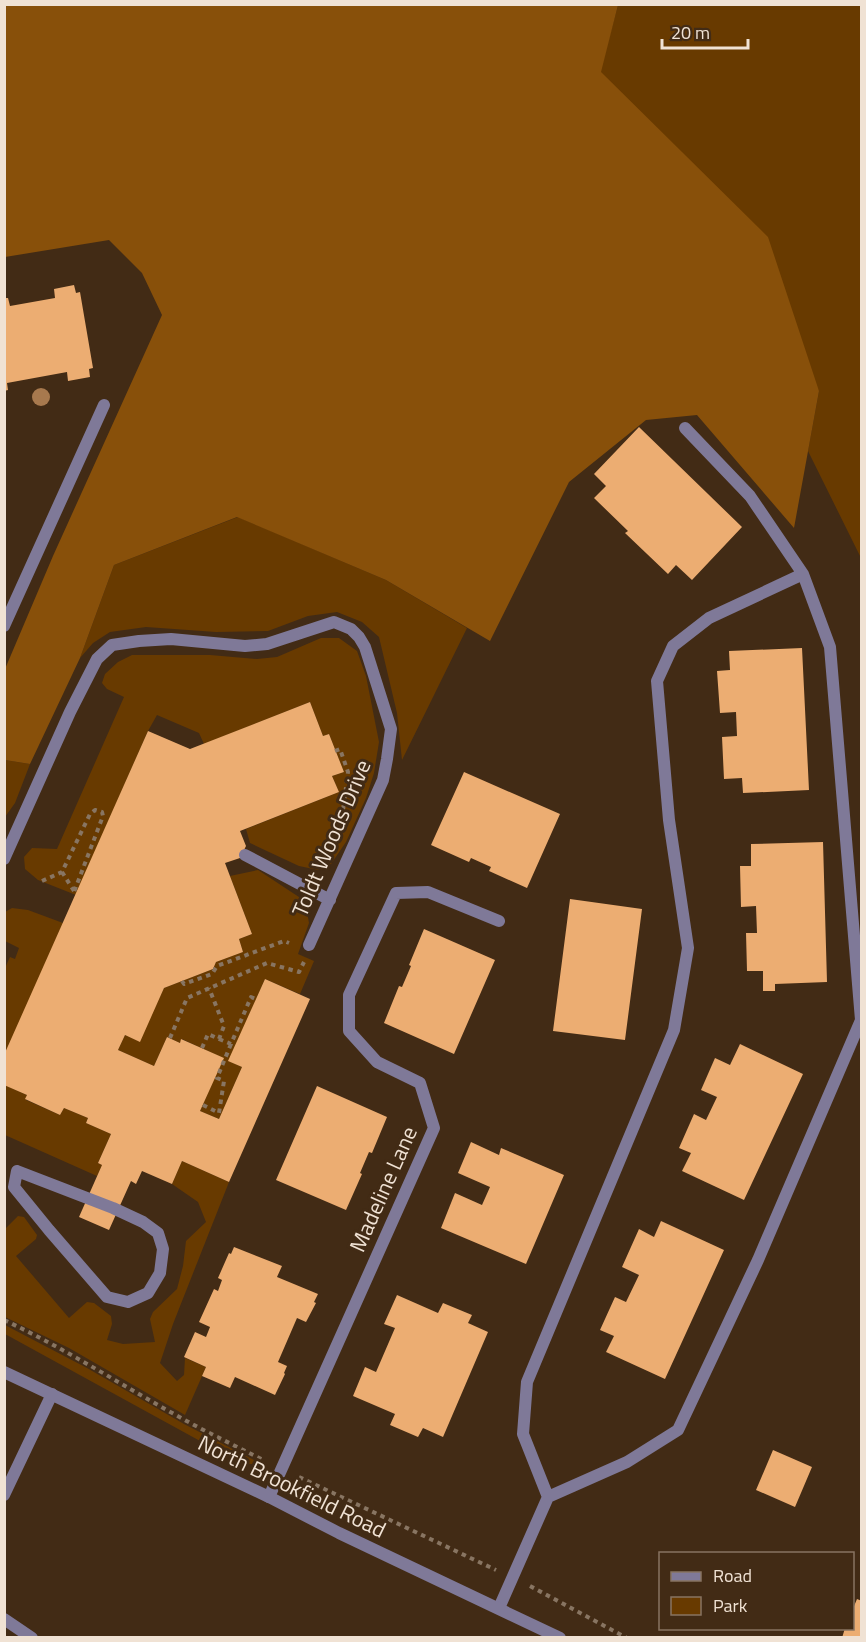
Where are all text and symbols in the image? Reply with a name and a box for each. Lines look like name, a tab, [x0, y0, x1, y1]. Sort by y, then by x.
scale bar	[662, 12, 748, 50]
text: 20 m	[671, 19, 710, 46]
street label: Toldt Woods Drive	[283, 754, 379, 922]
street label: Madeline Lane	[340, 1121, 426, 1257]
street label: North Brookfield Road	[192, 1426, 392, 1546]
legend	[659, 1552, 854, 1630]
text: Road	[713, 1562, 752, 1589]
text: Park	[713, 1592, 748, 1619]

